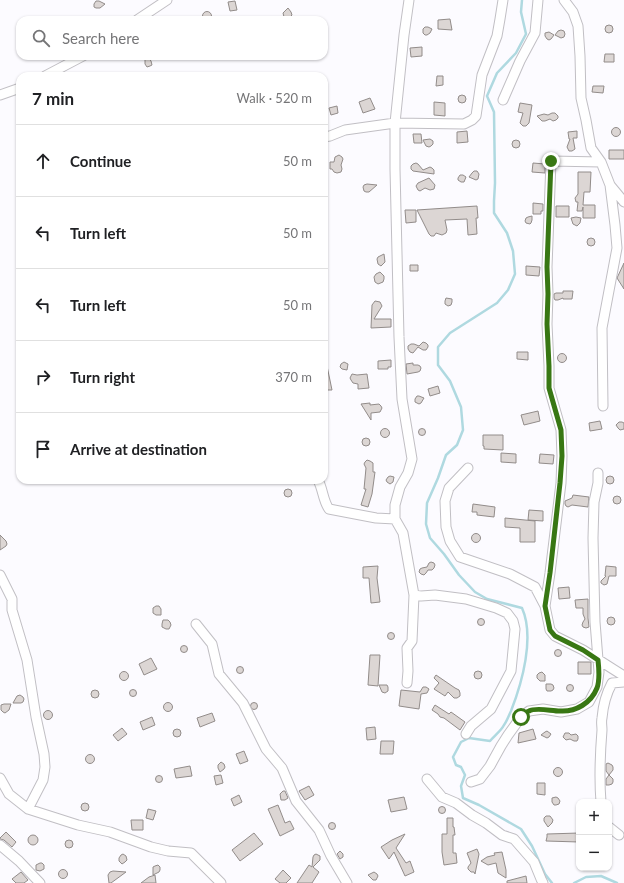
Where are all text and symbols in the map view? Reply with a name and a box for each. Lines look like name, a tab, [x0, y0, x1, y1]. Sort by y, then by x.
search box	[16, 16, 328, 60]
icon: search	[30, 27, 52, 49]
text: Search here	[62, 29, 139, 47]
text: 7 min	[32, 88, 74, 109]
text: Walk · 520 m	[236, 90, 312, 106]
icon: ahead	[32, 150, 54, 172]
text: Continue	[70, 152, 131, 170]
route end	[542, 152, 560, 170]
text: 50 m	[283, 153, 312, 169]
icon: left	[32, 222, 54, 244]
text: Turn left	[70, 224, 126, 242]
text: 50 m	[283, 225, 312, 241]
icon: left	[32, 294, 54, 316]
text: Turn left	[70, 296, 126, 314]
text: 50 m	[283, 297, 312, 313]
icon: right	[32, 366, 54, 388]
text: Turn right	[70, 368, 135, 386]
text: 370 m	[275, 369, 312, 385]
icon: arrive	[32, 438, 54, 460]
text: Arrive at destination	[70, 440, 207, 458]
route start	[512, 708, 530, 726]
map controls	[576, 799, 612, 871]
button: +	[576, 799, 612, 835]
button: −	[576, 835, 612, 871]

